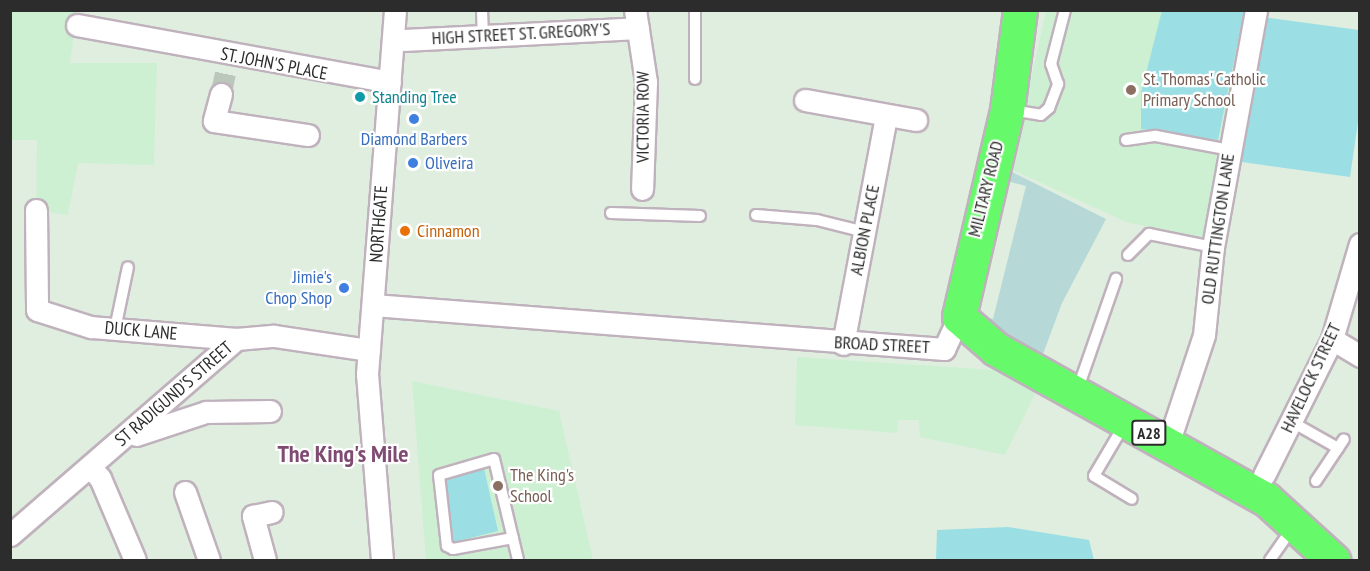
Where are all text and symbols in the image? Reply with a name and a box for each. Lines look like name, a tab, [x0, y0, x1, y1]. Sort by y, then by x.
street label: HIGH STREET ST. GREGORY'S	[430, 18, 612, 50]
street label: ST. JOHN'S PLACE	[218, 43, 330, 85]
place label: St. Thomas' Catholic Primary School	[1143, 69, 1269, 112]
street label: VICTORIA ROW	[632, 71, 654, 163]
marker: St. Thomas' Catholic Primary School	[1124, 83, 1138, 97]
place label: Standing Tree	[372, 86, 457, 108]
marker: Standing Tree	[353, 90, 367, 104]
marker: Diamond Barbers	[407, 112, 421, 126]
place label: Diamond Barbers	[361, 128, 467, 150]
street label: MILITARY ROAD	[964, 139, 1008, 239]
place label: Oliveira	[425, 152, 473, 174]
street label: OLD RUTTINGTON LANE	[1197, 152, 1239, 306]
marker: Oliveira	[406, 156, 420, 170]
street label: ALBION PLACE	[846, 183, 884, 277]
street label: NORTHGATE	[366, 185, 392, 263]
place label: Cinnamon	[417, 220, 480, 242]
marker: Cinnamon	[398, 224, 412, 238]
place label: Jimie's Chop Shop	[265, 267, 332, 310]
marker: Jimie's Chop Shop	[337, 281, 351, 295]
street label: DUCK LANE	[104, 317, 178, 345]
street label: HAVELOCK STREET	[1276, 320, 1346, 436]
street label: BROAD STREET	[834, 332, 930, 358]
street label: ST RADIGUND'S STREET	[111, 337, 237, 451]
road number: A28	[1131, 420, 1167, 446]
district label: The King's Mile	[277, 440, 409, 468]
place label: The King's School	[510, 465, 574, 508]
marker: The King's School	[491, 479, 505, 493]

